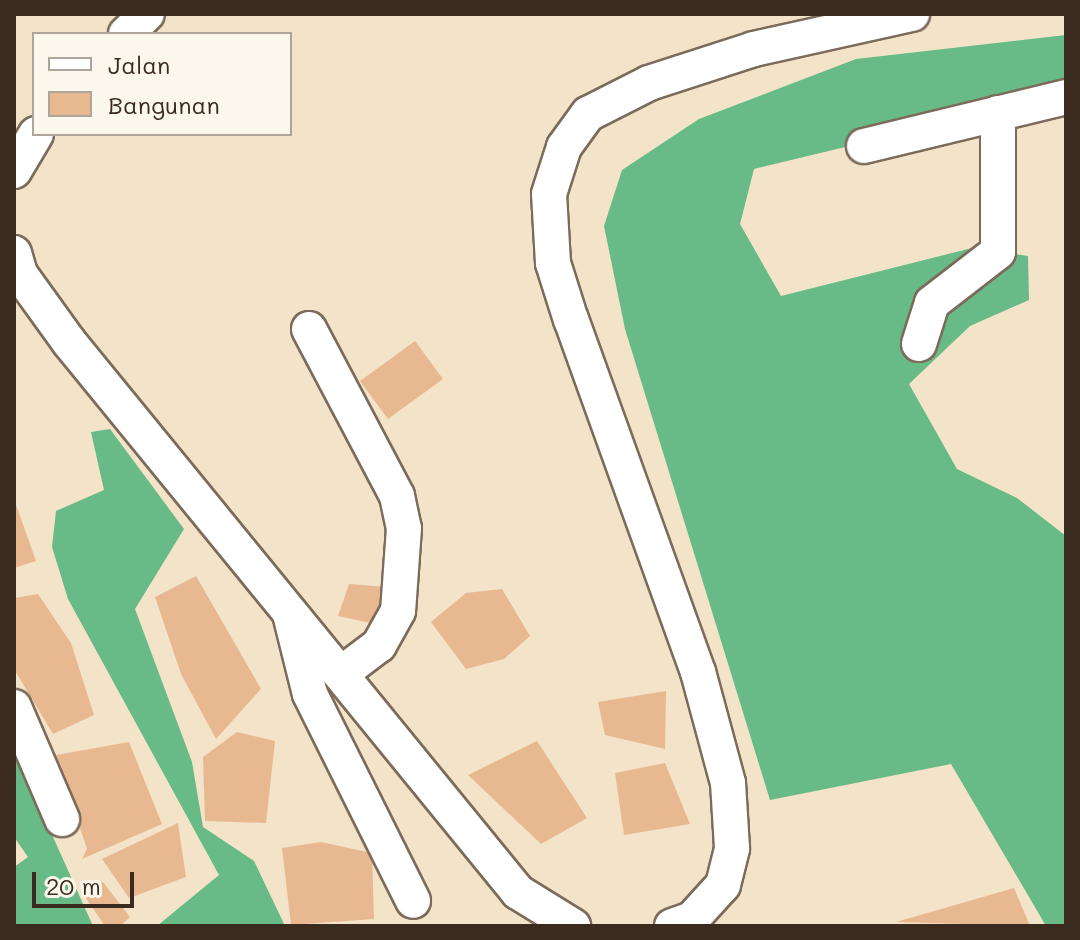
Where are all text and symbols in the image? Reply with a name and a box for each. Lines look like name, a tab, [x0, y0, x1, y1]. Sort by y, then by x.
legend	[32, 32, 292, 136]
text: Jalan	[108, 49, 170, 80]
text: Bangunan	[108, 89, 220, 120]
scale bar	[36, 856, 138, 906]
text: 20 m	[46, 870, 101, 901]

